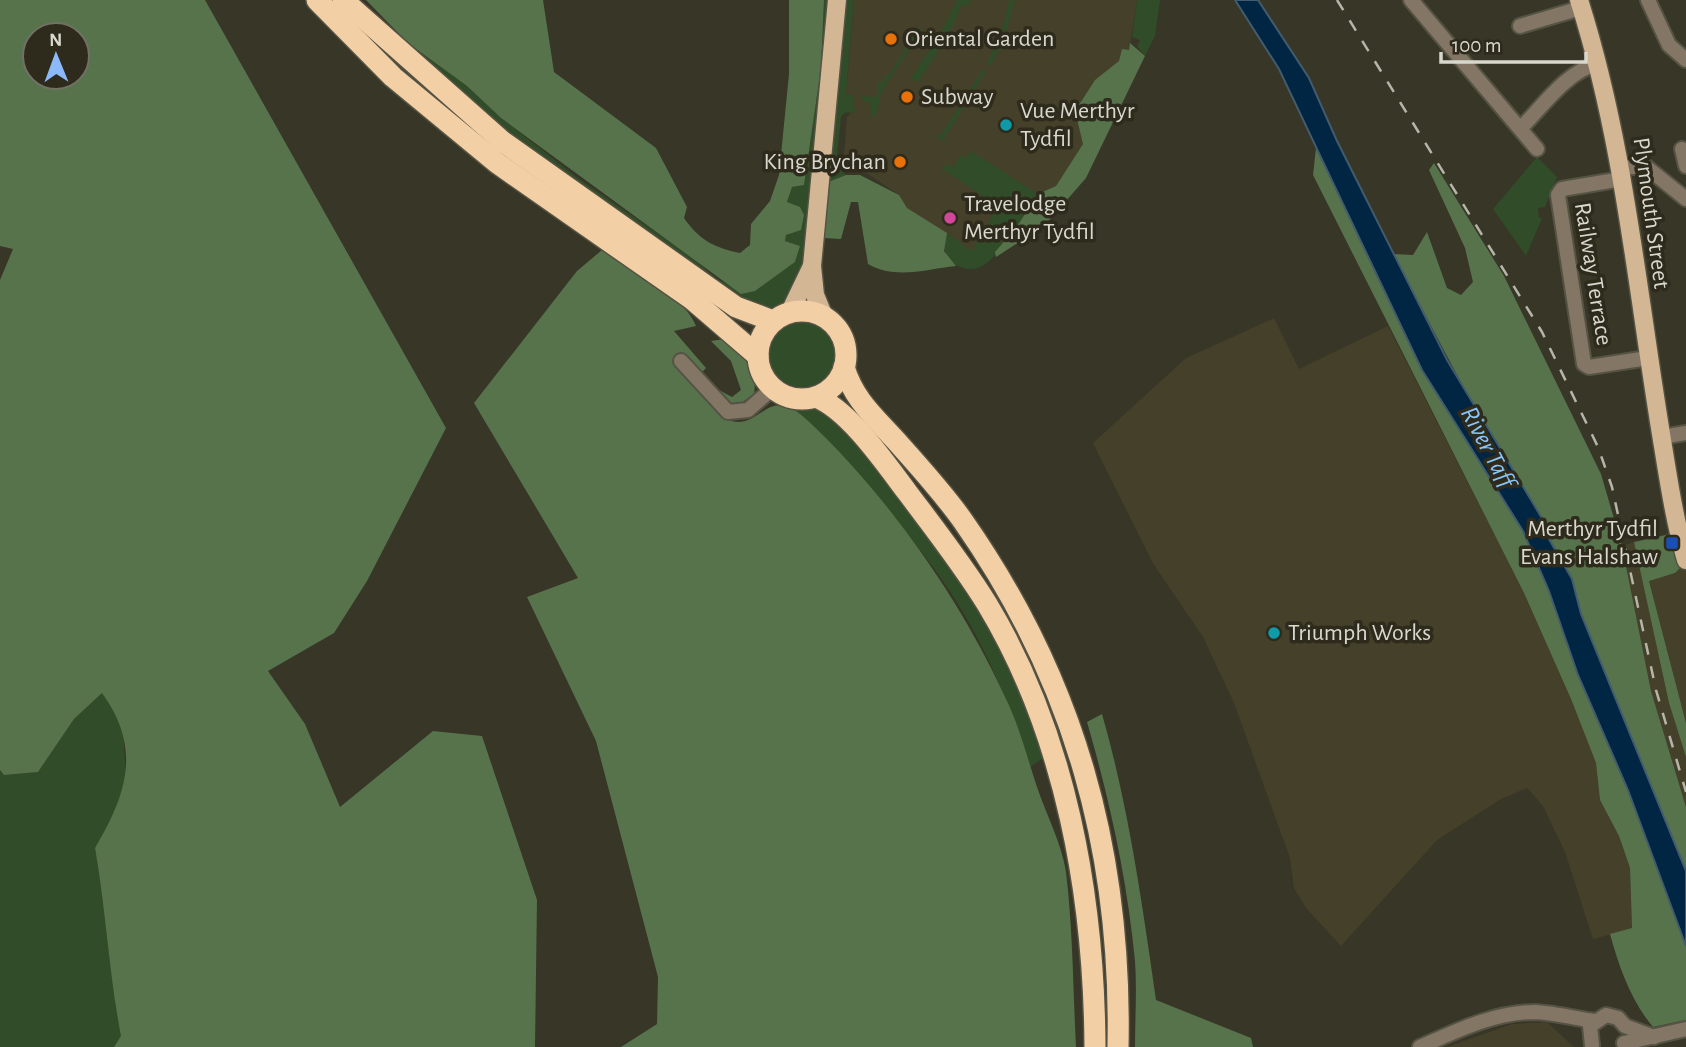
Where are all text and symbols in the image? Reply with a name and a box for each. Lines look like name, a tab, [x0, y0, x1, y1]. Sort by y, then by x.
north arrow	[21, 21, 91, 91]
scale bar	[1441, 21, 1586, 65]
place label: Oriental Garden	[905, 27, 1055, 51]
text: N	[49, 31, 63, 50]
marker: Oriental Garden	[883, 31, 899, 47]
text: 100 m	[1452, 35, 1502, 56]
place label: Subway	[921, 85, 993, 109]
marker: Subway	[899, 89, 915, 105]
place label: Vue Merthyr Tydfil	[1020, 99, 1135, 151]
marker: Vue Merthyr Tydfil	[998, 117, 1014, 133]
street label: Plymouth Street	[1629, 136, 1674, 290]
place label: King Brychan	[763, 150, 886, 174]
marker: King Brychan	[892, 154, 908, 170]
place label: Travelodge Merthyr Tydfil	[964, 192, 1095, 244]
street label: Railway Terrace	[1570, 201, 1616, 347]
marker: Travelodge Merthyr Tydfil	[942, 210, 958, 226]
water label: River Taff	[1456, 402, 1522, 496]
place label: Merthyr Tydfil Evans Halshaw	[1520, 517, 1658, 569]
marker: Merthyr Tydfil Evans Halshaw	[1664, 535, 1680, 551]
place label: Triumph Works	[1288, 621, 1431, 645]
marker: Triumph Works	[1266, 625, 1282, 641]

